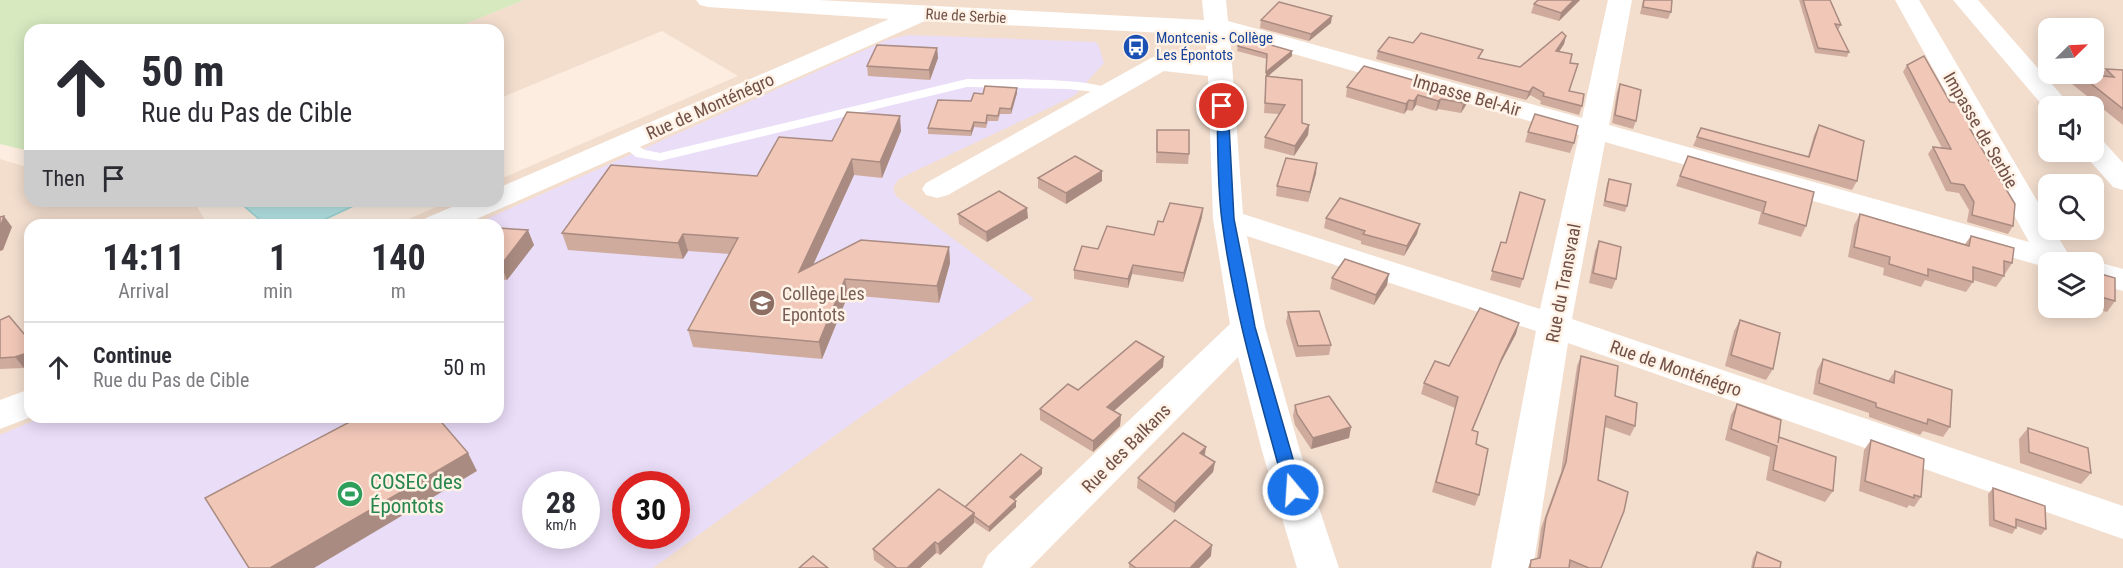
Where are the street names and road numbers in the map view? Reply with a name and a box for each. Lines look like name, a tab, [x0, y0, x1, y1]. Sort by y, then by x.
street label: Rue de Serbie	[925, 5, 1007, 27]
street label: Rue de Monténégro	[643, 68, 777, 144]
street label: Impasse de Serbie	[1939, 68, 2023, 192]
street label: Impasse Bel-Air	[1411, 70, 1524, 121]
street label: Rue du Transvaal	[1541, 222, 1585, 344]
street label: Rue de Monténégro	[1607, 336, 1745, 400]
street label: Rue des Balkans	[1077, 399, 1175, 497]

